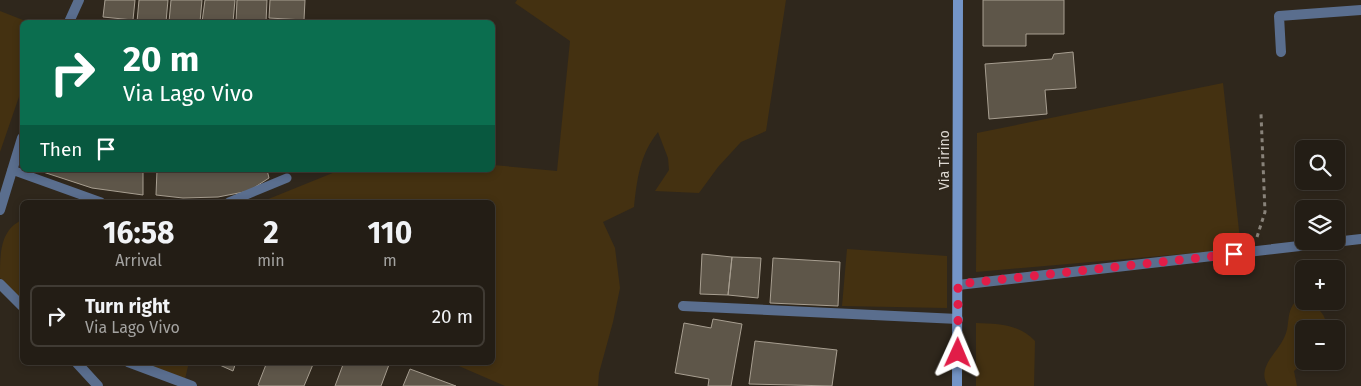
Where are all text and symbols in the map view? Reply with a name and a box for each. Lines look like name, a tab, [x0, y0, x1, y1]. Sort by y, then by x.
text: 20 m	[123, 38, 199, 80]
icon: right	[40, 40, 105, 105]
text: Via Lago Vivo	[123, 80, 254, 107]
street label: Via Tirino	[936, 130, 953, 190]
icon: arrive	[92, 135, 120, 163]
text: Then	[40, 138, 82, 161]
map controls	[1295, 140, 1345, 370]
button: search	[1295, 140, 1345, 190]
button: layers	[1295, 200, 1345, 250]
text: 16:58	[103, 215, 174, 251]
text: 2	[263, 215, 279, 251]
text: 110	[367, 215, 412, 251]
pin	[1213, 233, 1255, 275]
icon: arrive	[1220, 240, 1248, 268]
text: Arrival	[115, 251, 162, 270]
text: min	[257, 251, 285, 270]
text: m	[383, 251, 397, 270]
button: +	[1295, 260, 1345, 310]
text: Turn right	[85, 295, 170, 318]
icon: right	[42, 302, 70, 330]
text: 20 m	[432, 305, 473, 328]
text: Via Lago Vivo	[85, 318, 180, 337]
button: −	[1295, 320, 1345, 370]
position arrow	[931, 326, 983, 378]

